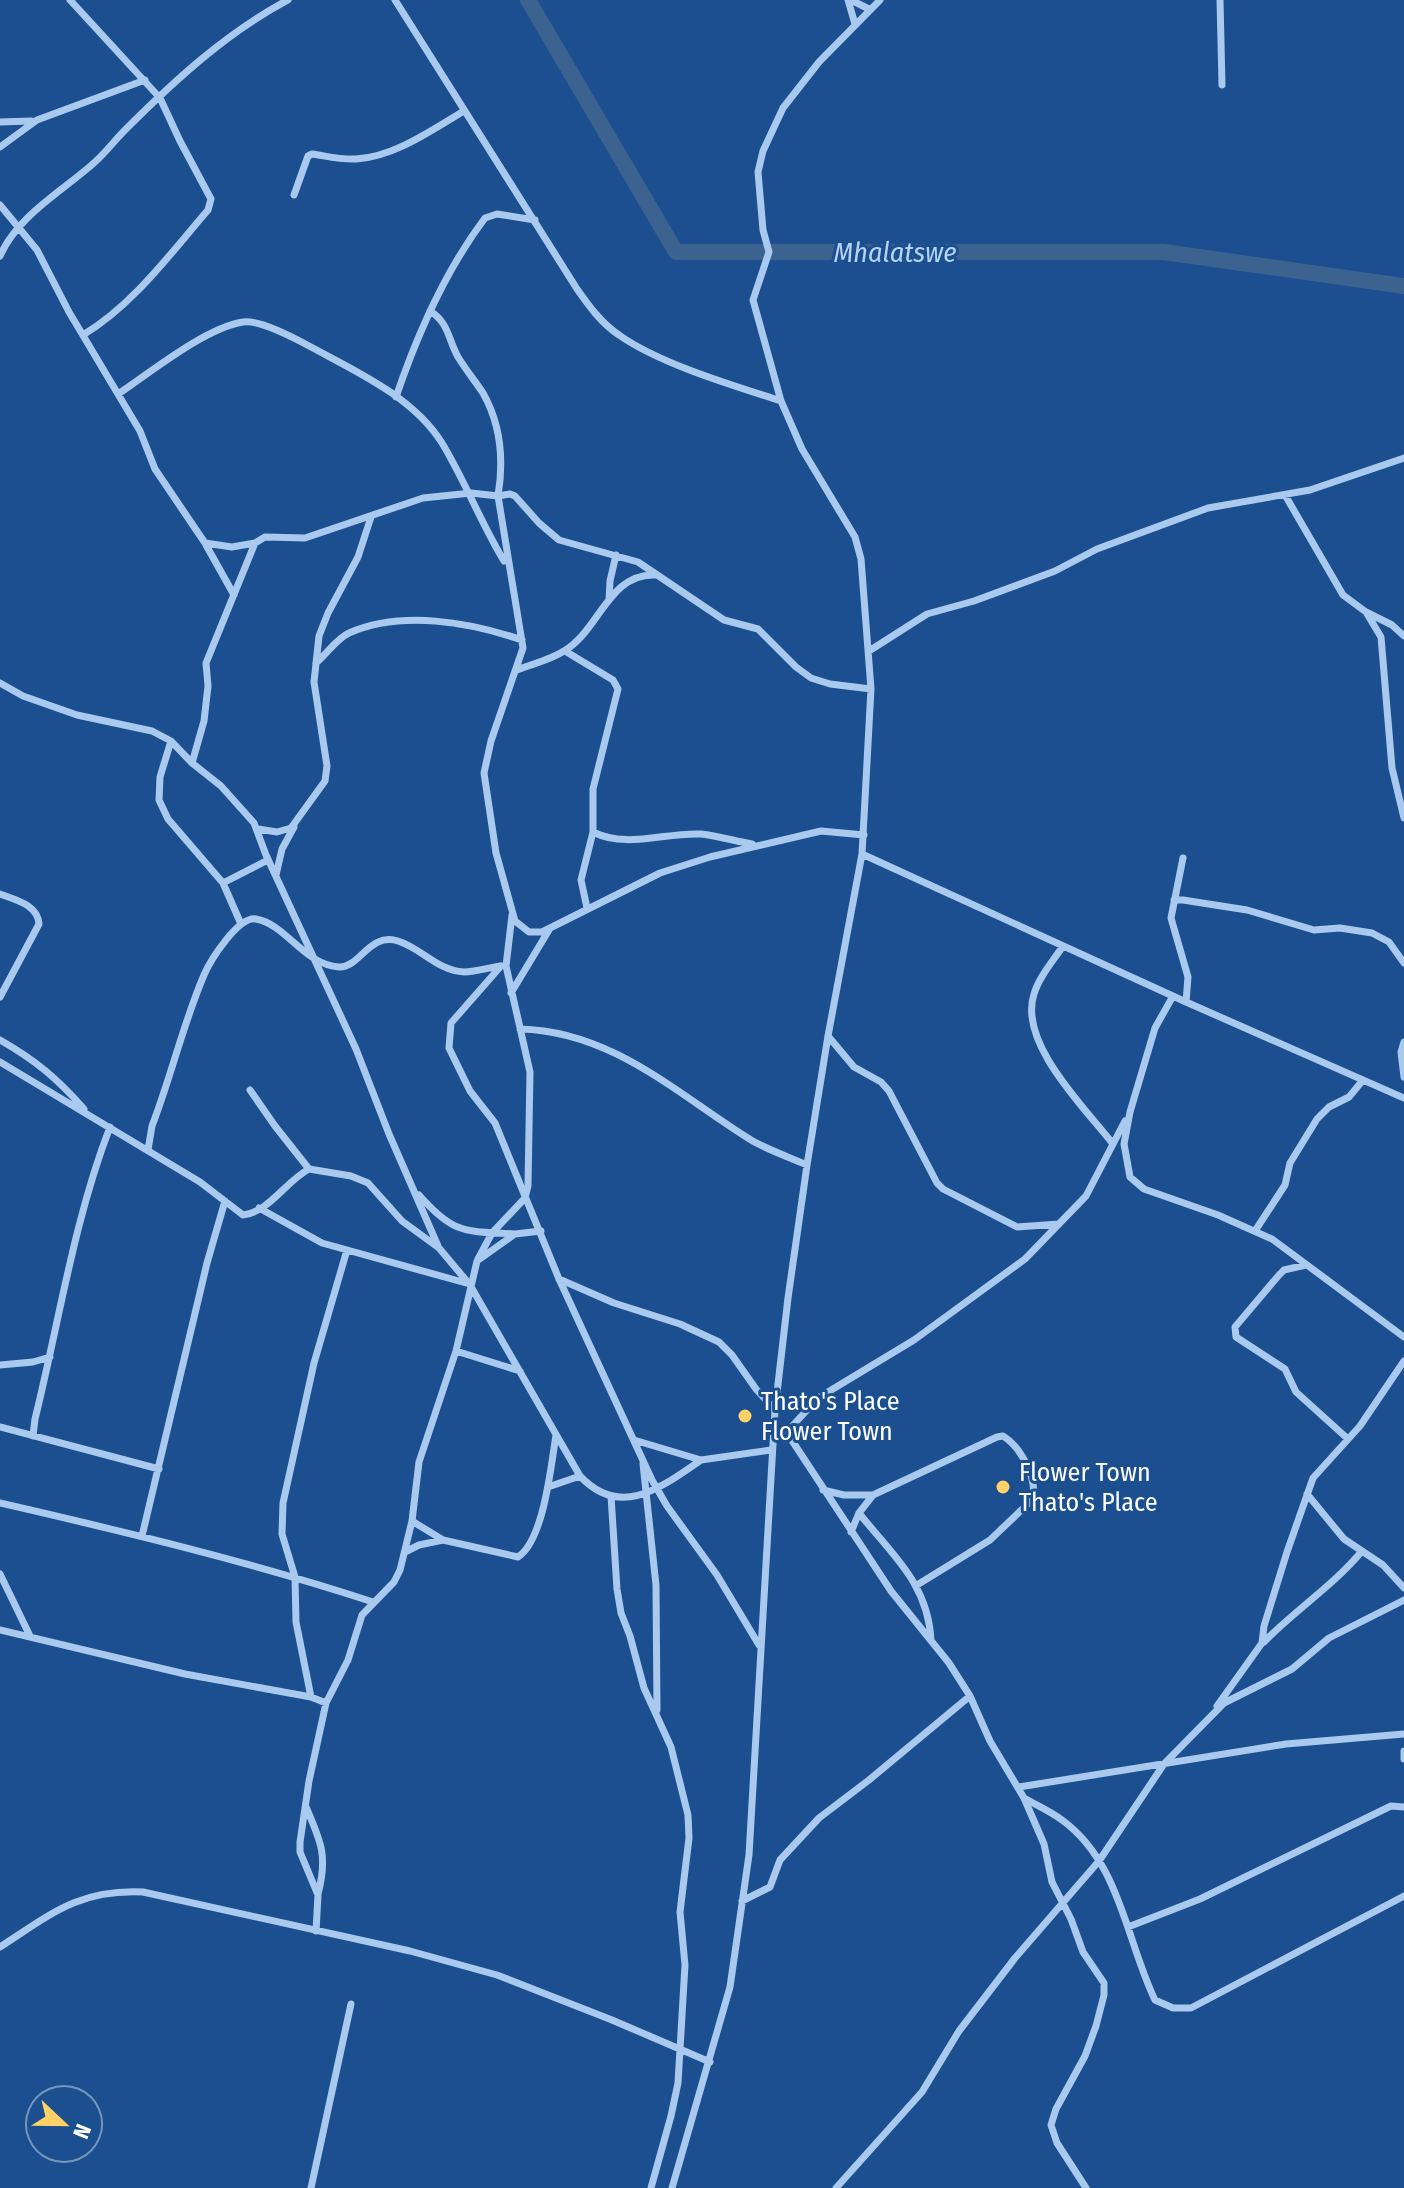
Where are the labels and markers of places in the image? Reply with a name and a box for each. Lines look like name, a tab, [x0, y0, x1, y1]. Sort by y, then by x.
place label: Thato's Place Flower Town	[761, 1386, 900, 1447]
marker: Thato's Place Flower Town	[736, 1407, 754, 1425]
place label: Flower Town Thato's Place	[1019, 1457, 1158, 1518]
marker: Flower Town Thato's Place	[994, 1478, 1012, 1496]

